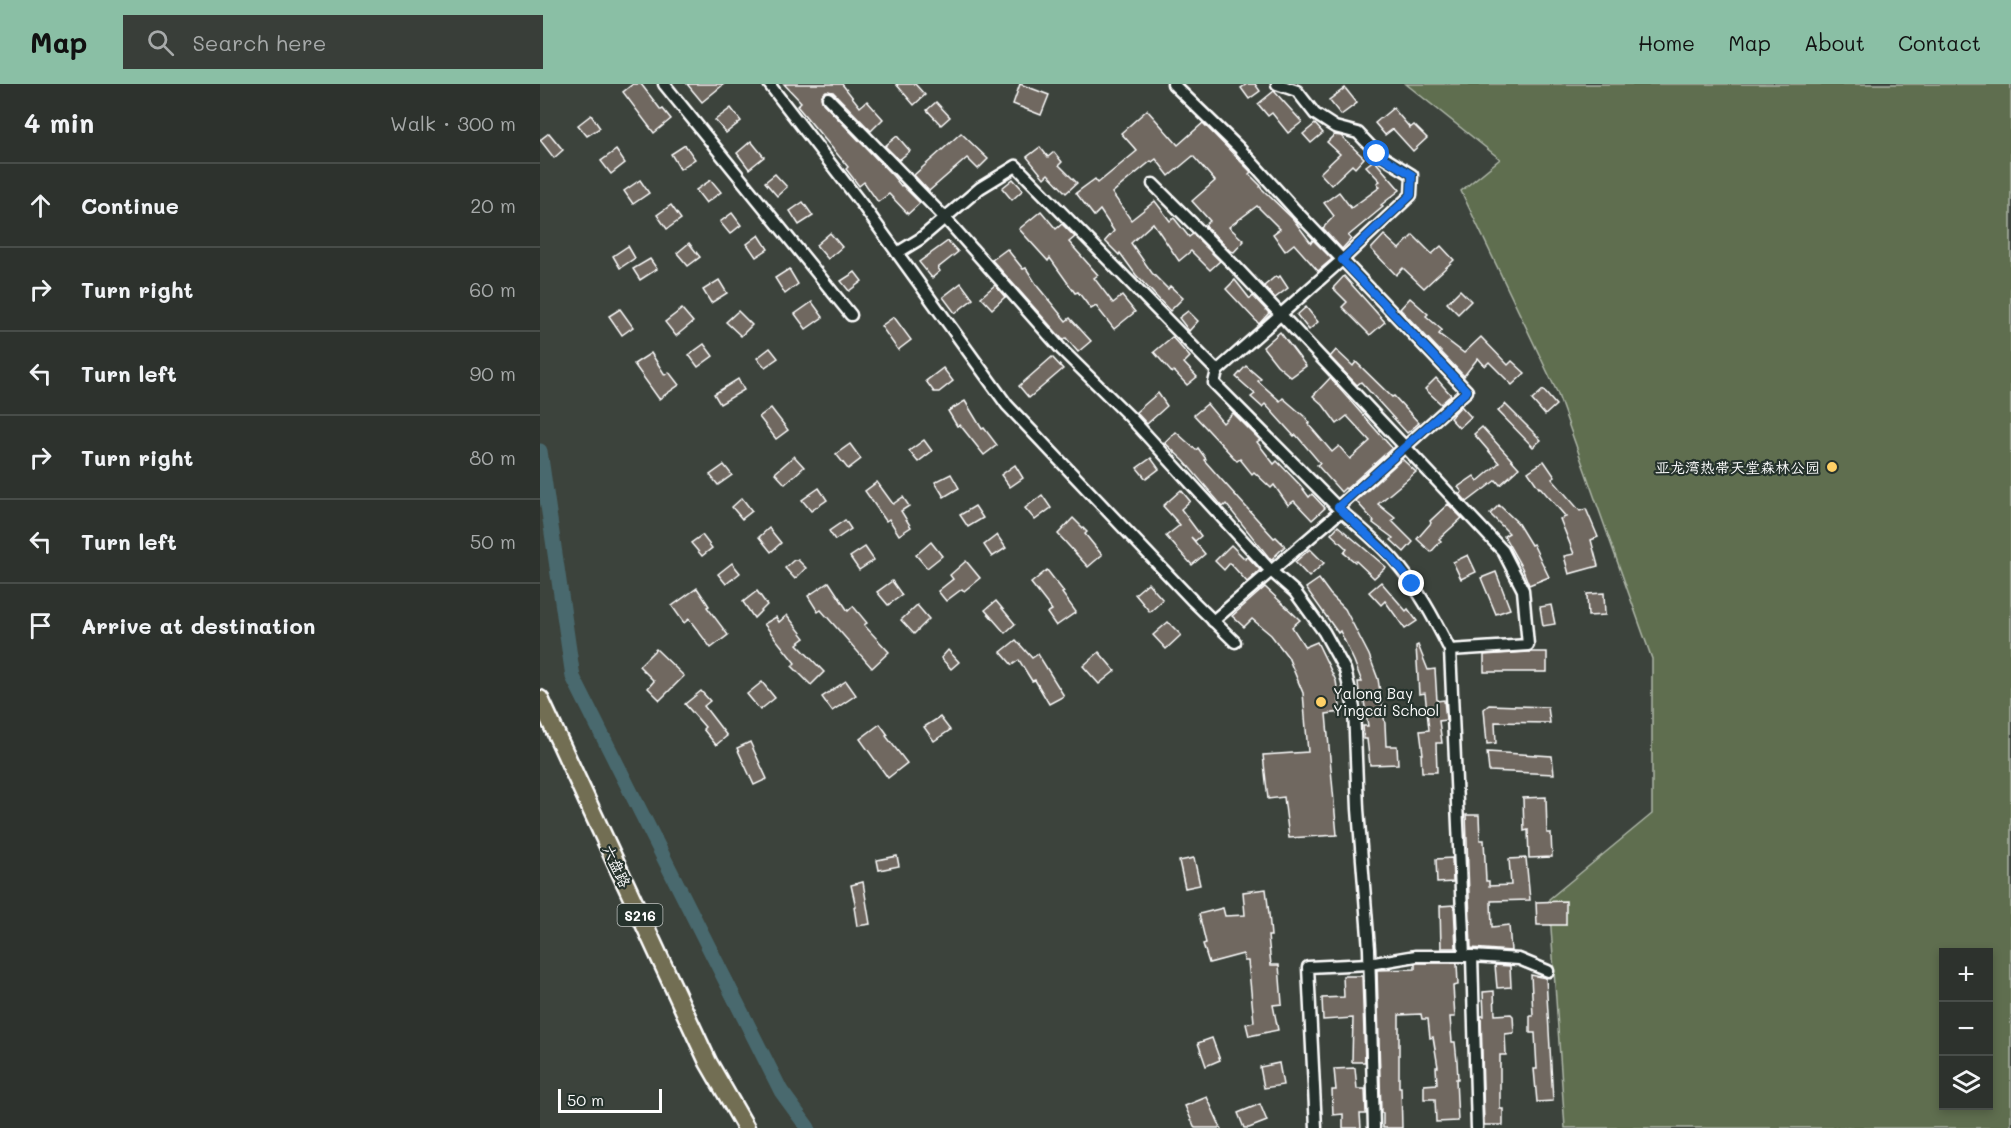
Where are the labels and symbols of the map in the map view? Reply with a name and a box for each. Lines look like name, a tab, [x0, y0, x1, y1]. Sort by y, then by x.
route start	[1363, 140, 1389, 166]
place label: 亚龙湾热带天堂森林公园	[1655, 457, 1820, 477]
marker: 亚龙湾热带天堂森林公园	[1825, 460, 1839, 474]
route end	[1398, 570, 1424, 596]
place label: Yalong Bay Yingcai School	[1333, 683, 1439, 720]
marker: Yalong Bay Yingcai School	[1314, 695, 1328, 709]
street label: 六盘路	[598, 841, 636, 891]
road number: S216	[618, 904, 662, 926]
scale bar	[558, 1086, 662, 1114]

